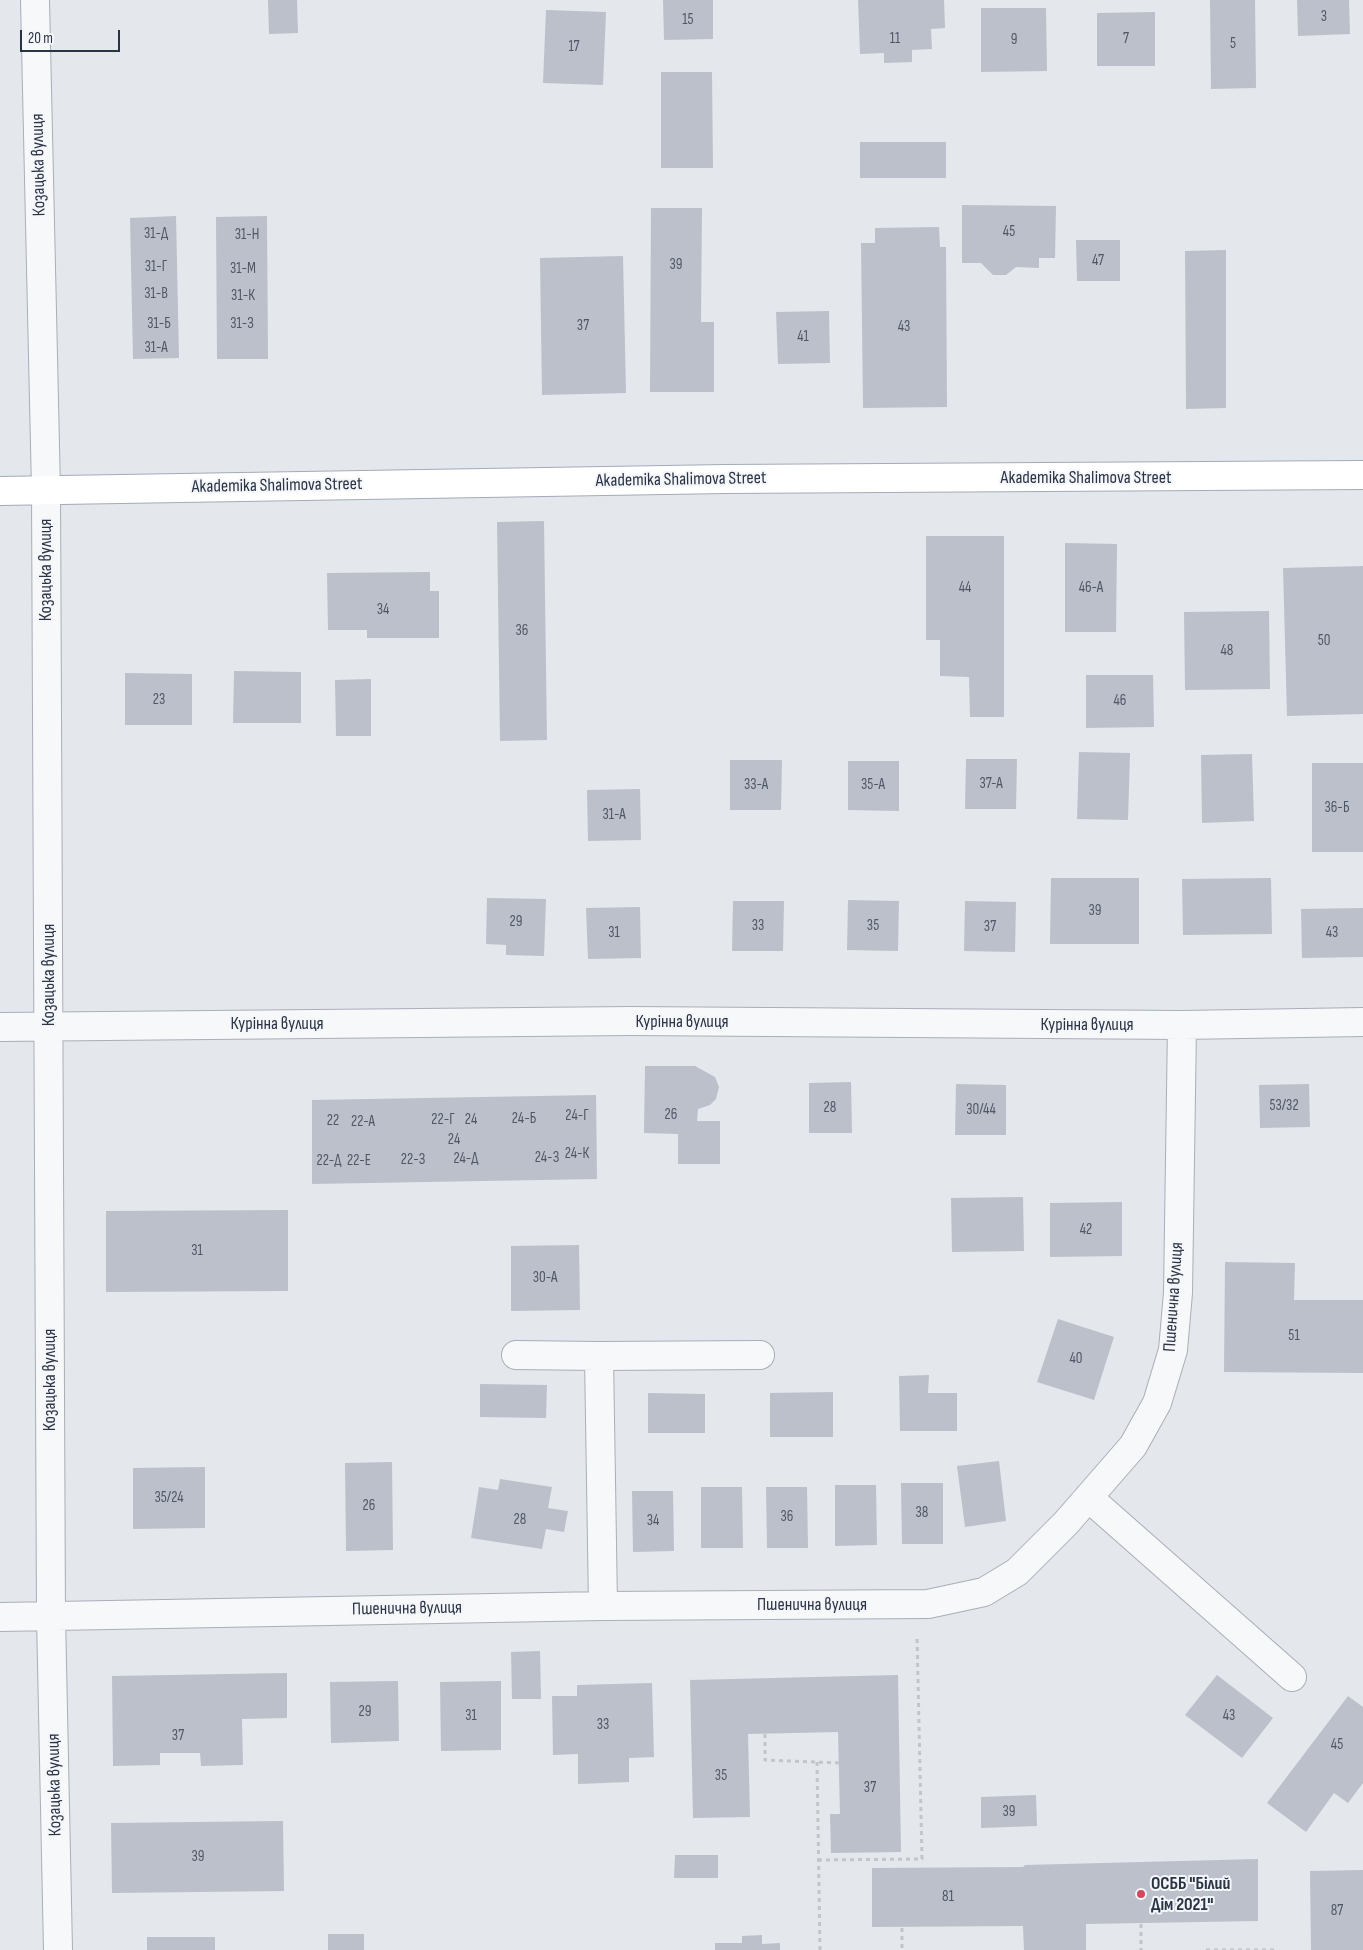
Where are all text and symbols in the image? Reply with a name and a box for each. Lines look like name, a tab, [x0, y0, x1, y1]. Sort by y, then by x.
house number: 3	[1321, 8, 1327, 26]
house number: 15	[682, 11, 694, 29]
scale bar	[22, 20, 122, 52]
text: 20 m	[28, 29, 53, 48]
house number: 11	[890, 30, 900, 48]
house number: 7	[1123, 30, 1129, 48]
house number: 9	[1011, 31, 1017, 49]
house number: 5	[1230, 35, 1236, 53]
house number: 17	[568, 38, 580, 56]
street label: Козацька вулиця	[27, 113, 51, 217]
house number: 45	[1003, 223, 1015, 241]
house number: 31-Д	[144, 225, 168, 243]
house number: 31-Н	[235, 226, 259, 244]
house number: 47	[1092, 252, 1104, 270]
house number: 39	[670, 256, 682, 274]
house number: 31-Г	[145, 258, 167, 276]
house number: 31-М	[230, 260, 256, 278]
house number: 31-В	[144, 285, 168, 303]
house number: 31-К	[231, 287, 255, 305]
house number: 31-Б	[147, 315, 171, 333]
house number: 31-З	[230, 315, 254, 333]
house number: 37	[577, 317, 589, 335]
house number: 43	[898, 318, 910, 336]
house number: 41	[797, 328, 809, 346]
house number: 31-А	[144, 339, 168, 357]
street label: Akademika Shalimova Street	[1001, 467, 1171, 489]
street label: Akademika Shalimova Street	[595, 468, 767, 492]
street label: Akademika Shalimova Street	[191, 474, 363, 498]
street label: Козацька вулиця	[35, 519, 57, 621]
house number: 44	[959, 579, 971, 597]
house number: 46-А	[1079, 579, 1103, 597]
house number: 34	[377, 601, 389, 619]
house number: 36	[516, 622, 528, 640]
house number: 50	[1318, 632, 1330, 650]
house number: 48	[1221, 642, 1233, 660]
house number: 23	[153, 691, 165, 709]
house number: 46	[1114, 692, 1126, 710]
house number: 37-А	[979, 775, 1003, 793]
house number: 33-А	[744, 776, 768, 794]
house number: 35-А	[861, 776, 885, 794]
house number: 36-Б	[1325, 799, 1349, 817]
house number: 31-А	[602, 806, 626, 824]
house number: 39	[1089, 902, 1101, 920]
house number: 29	[510, 913, 522, 931]
house number: 33	[752, 917, 764, 935]
house number: 35	[867, 917, 879, 935]
house number: 37	[984, 918, 996, 936]
street label: Козацька вулиця	[38, 924, 60, 1026]
house number: 31	[608, 924, 620, 942]
house number: 43	[1326, 924, 1338, 942]
street label: Курінна вулиця	[635, 1011, 729, 1033]
street label: Курінна вулиця	[230, 1013, 324, 1035]
street label: Курінна вулиця	[1040, 1014, 1134, 1036]
house number: 53/32	[1269, 1097, 1299, 1115]
house number: 28	[824, 1099, 836, 1117]
house number: 30/44	[966, 1101, 996, 1119]
house number: 26	[665, 1106, 677, 1124]
house number: 24-Г	[565, 1107, 589, 1125]
house number: 24-Б	[512, 1110, 536, 1128]
house number: 22-Г	[431, 1111, 455, 1129]
house number: 24	[465, 1111, 477, 1129]
house number: 22	[327, 1112, 339, 1130]
house number: 22-А	[351, 1113, 375, 1131]
house number: 24	[448, 1131, 460, 1149]
house number: 24-К	[565, 1145, 589, 1163]
house number: 24-З	[535, 1149, 559, 1167]
house number: 24-Д	[453, 1150, 479, 1168]
house number: 22-З	[401, 1151, 425, 1169]
house number: 22-Д	[316, 1152, 342, 1170]
house number: 22-Е	[347, 1152, 371, 1170]
house number: 42	[1080, 1221, 1092, 1239]
street label: Пшенична вулиця	[1159, 1241, 1189, 1353]
house number: 31	[191, 1242, 203, 1260]
house number: 30-А	[533, 1269, 557, 1287]
house number: 51	[1288, 1327, 1300, 1345]
street label: Козацька вулиця	[39, 1329, 61, 1431]
house number: 40	[1070, 1350, 1082, 1368]
house number: 35/24	[154, 1489, 184, 1507]
house number: 26	[363, 1497, 375, 1515]
house number: 38	[916, 1504, 928, 1522]
house number: 36	[781, 1508, 793, 1526]
house number: 28	[514, 1511, 526, 1529]
house number: 34	[647, 1512, 659, 1530]
street label: Пшенична вулиця	[757, 1594, 867, 1616]
street label: Пшенична вулиця	[352, 1597, 462, 1621]
house number: 29	[359, 1703, 371, 1721]
house number: 31	[465, 1707, 477, 1725]
house number: 43	[1223, 1707, 1235, 1725]
house number: 33	[597, 1716, 609, 1734]
house number: 37	[172, 1727, 184, 1745]
street label: Козацька вулиця	[43, 1733, 67, 1837]
house number: 45	[1331, 1736, 1343, 1754]
house number: 35	[715, 1767, 727, 1785]
house number: 37	[864, 1779, 876, 1797]
house number: 39	[1003, 1803, 1015, 1821]
house number: 39	[192, 1848, 204, 1866]
place label: ОСББ "Білий Дім 2021"	[1151, 1873, 1230, 1916]
house number: 81	[942, 1888, 954, 1906]
marker: ОСББ "Білий Дім 2021"	[1135, 1888, 1147, 1900]
house number: 87	[1331, 1902, 1343, 1920]

